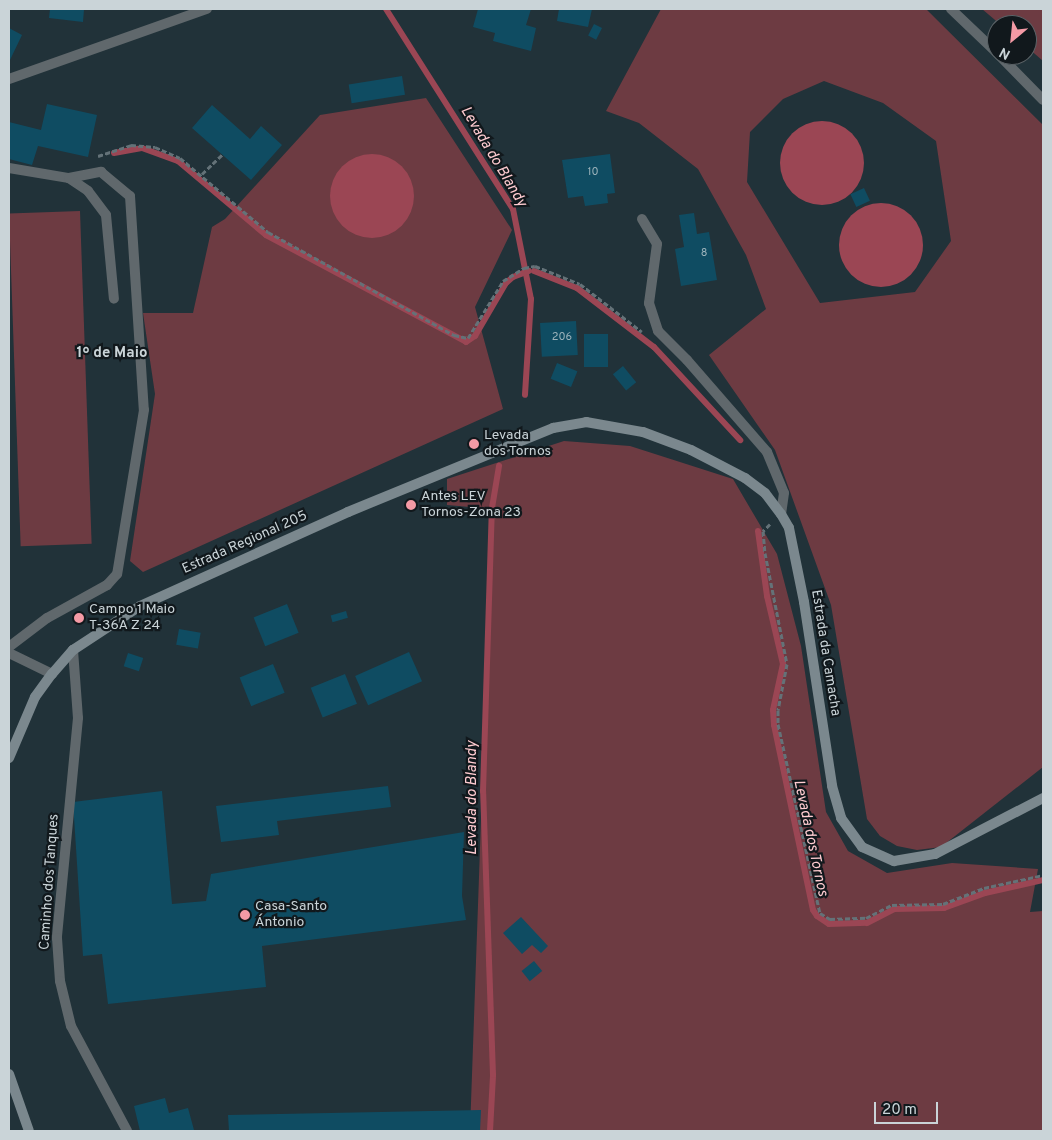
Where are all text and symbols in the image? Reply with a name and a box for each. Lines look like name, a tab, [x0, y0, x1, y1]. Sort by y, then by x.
north arrow	[987, 15, 1037, 65]
text: N	[997, 43, 1014, 63]
water label: Levada do Blandy	[456, 103, 530, 211]
house number: 10	[587, 165, 599, 179]
house number: 8	[701, 246, 707, 260]
house number: 206	[552, 330, 572, 344]
district label: 1º de Maio	[77, 345, 147, 363]
place label: Levada dos Tornos	[484, 428, 552, 461]
marker: Levada dos Tornos	[468, 438, 480, 450]
place label: Antes LEV Tornos-Zona 23	[421, 489, 521, 522]
marker: Antes LEV Tornos-Zona 23	[405, 499, 417, 511]
street label: Estrada Regional 205	[180, 508, 310, 578]
street label: Estrada da Camacha	[807, 589, 843, 717]
place label: Campo 1 Maio T-36A Z 24	[89, 602, 175, 634]
marker: Campo 1 Maio T-36A Z 24	[73, 612, 85, 624]
water label: Levada do Blandy	[464, 741, 482, 855]
water label: Levada dos Tornos	[789, 778, 831, 898]
street label: Caminho dos Tanques	[37, 813, 63, 951]
place label: Casa-Santo Ántonio	[255, 899, 327, 932]
marker: Casa-Santo Ántonio	[239, 909, 251, 921]
scale bar	[877, 1092, 941, 1124]
text: 20 m	[882, 1101, 917, 1120]

